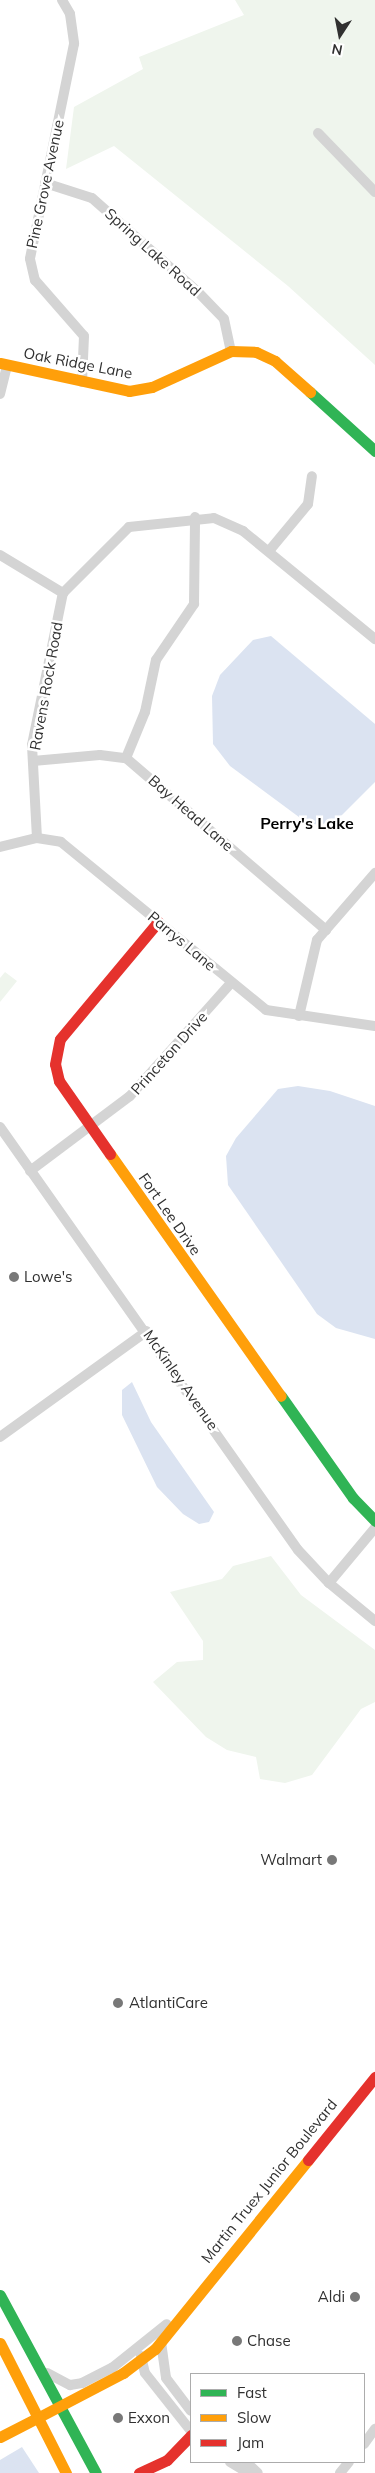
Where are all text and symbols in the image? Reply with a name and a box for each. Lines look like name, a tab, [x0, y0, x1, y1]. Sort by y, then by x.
north arrow	[315, 10, 365, 60]
text: N	[330, 40, 344, 60]
street label: Pine Grove Avenue	[23, 118, 67, 250]
street label: Spring Lake Road	[101, 204, 205, 300]
street label: Oak Ridge Lane	[22, 344, 134, 382]
street label: Ravens Rock Road	[26, 620, 66, 752]
street label: Bay Head Lane	[145, 771, 237, 855]
district label: Perry's Lake	[260, 813, 354, 833]
street label: Parrys Lane	[144, 907, 220, 975]
street label: Princeton Drive	[127, 1008, 211, 1098]
street label: Fort Lee Drive	[135, 1169, 205, 1259]
place label: Lowe's	[24, 1268, 72, 1286]
marker: Lowe's	[8, 1271, 20, 1283]
street label: McKinley Avenue	[140, 1327, 222, 1433]
place label: Walmart	[260, 1851, 322, 1869]
marker: Walmart	[326, 1854, 338, 1866]
place label: AtlantiCare	[129, 1994, 208, 2012]
marker: AtlantiCare	[111, 1996, 125, 2010]
street label: Martin Truex Junior Boulevard	[197, 2096, 341, 2266]
place label: Aldi	[318, 2288, 345, 2306]
marker: Aldi	[349, 2291, 361, 2303]
place label: Chase	[247, 2332, 291, 2350]
marker: Chase	[231, 2335, 243, 2347]
legend	[190, 2373, 365, 2463]
text: Fast	[237, 2383, 267, 2402]
text: Slow	[237, 2408, 271, 2427]
place label: Exxon	[128, 2409, 170, 2427]
marker: Exxon	[112, 2412, 124, 2424]
text: Jam	[237, 2433, 264, 2452]

